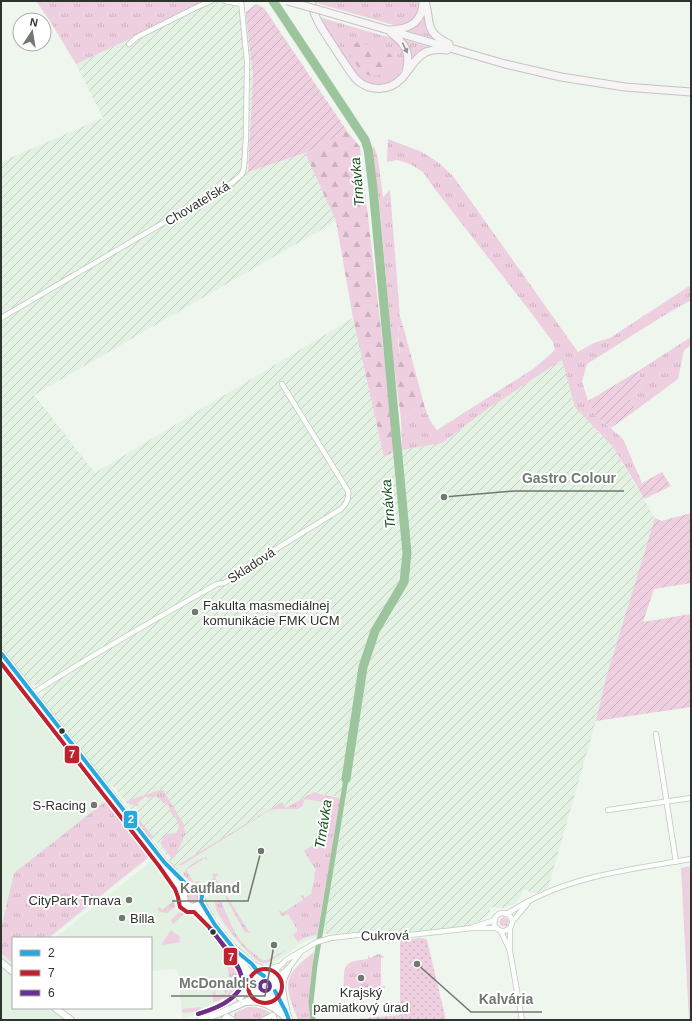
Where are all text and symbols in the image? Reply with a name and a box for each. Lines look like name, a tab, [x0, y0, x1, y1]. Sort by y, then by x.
north arrow	[12, 12, 52, 52]
text: N	[29, 16, 39, 29]
one-way arrow	[402, 42, 408, 54]
water label: Trnávka	[347, 156, 367, 207]
street label: Chovateľská	[162, 178, 233, 229]
callout: Gastro Colour	[514, 465, 624, 491]
text: Gastro Colour	[522, 470, 617, 486]
water label: Trnávka	[378, 478, 398, 529]
street label: Skladová	[225, 544, 278, 586]
place label: Fakulta masmediálnej komunikácie FMK UCM	[203, 598, 340, 628]
marker: Fakulta masmediálnej komunikácie FMK UCM	[190, 607, 200, 617]
unlabelled marker	[57, 726, 67, 736]
line badge: 7	[64, 745, 80, 764]
text: 7	[69, 748, 75, 760]
place label: S-Racing	[33, 798, 86, 813]
water label: Trnávka	[311, 798, 335, 850]
marker: S-Racing	[89, 800, 99, 810]
line badge: 2	[123, 810, 138, 829]
text: 2	[128, 813, 134, 825]
callout: Kaufland	[172, 875, 248, 901]
text: Kaufland	[180, 880, 240, 896]
place label: CityPark Trnava	[29, 893, 122, 908]
marker: CityPark Trnava	[124, 895, 134, 905]
place label: Billa	[130, 911, 155, 926]
marker: Billa	[117, 913, 127, 923]
unlabelled marker	[208, 927, 218, 937]
street label: Cukrová	[361, 928, 410, 943]
legend	[12, 937, 152, 1009]
text: 2	[48, 946, 55, 960]
line badge: 7	[223, 947, 238, 966]
text: 7	[228, 951, 234, 963]
text: 7	[48, 966, 55, 980]
callout: McDonald's	[171, 970, 265, 996]
marker: Krajský pamiatkový úrad	[356, 973, 366, 983]
text: McDonald's	[179, 975, 257, 991]
place label: Krajský pamiatkový úrad	[313, 985, 409, 1015]
text: 6	[48, 986, 55, 1000]
callout: Kalvária	[471, 986, 542, 1012]
text: Kalvária	[479, 991, 533, 1007]

